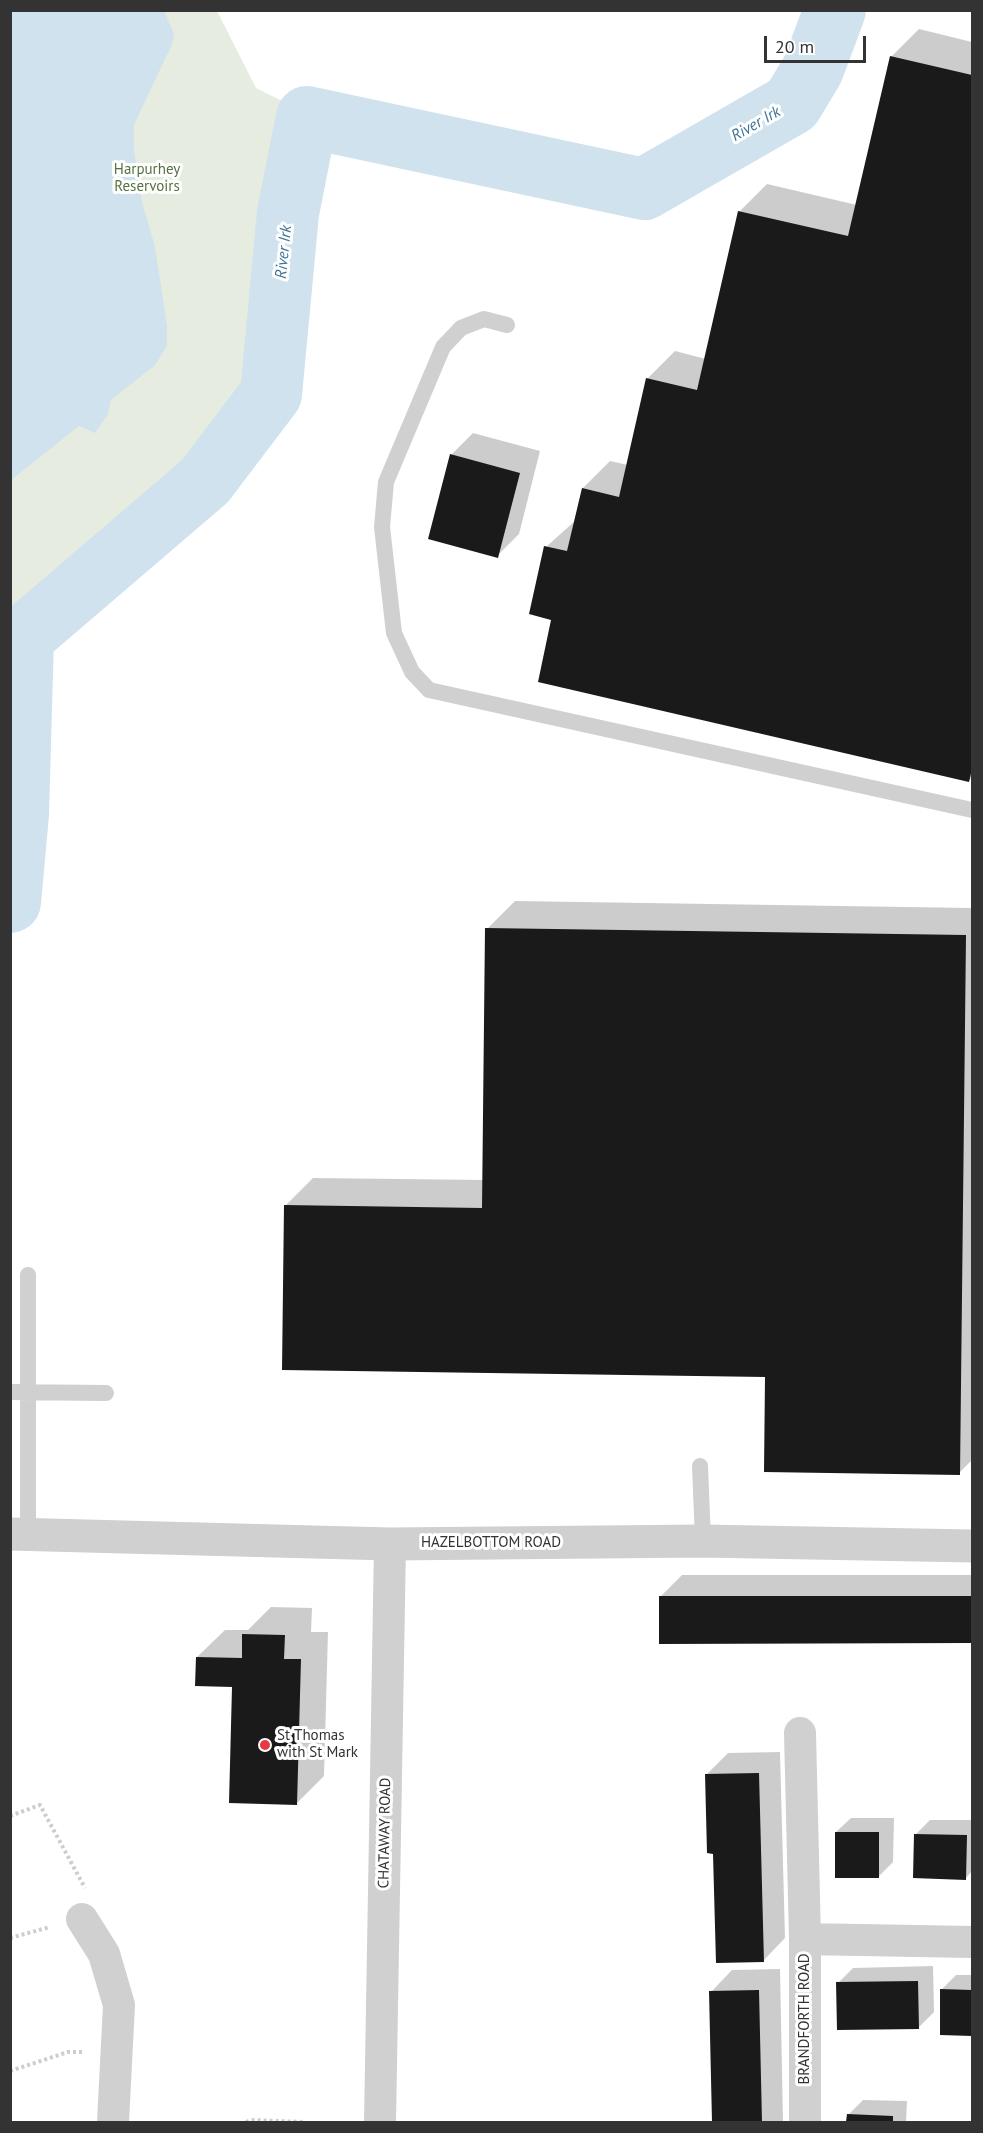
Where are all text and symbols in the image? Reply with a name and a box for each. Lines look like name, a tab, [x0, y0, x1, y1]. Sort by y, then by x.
scale bar	[767, 24, 869, 62]
text: 20 m	[775, 35, 814, 58]
water label: River Irk	[728, 102, 784, 146]
park label: Harpurhey Reservoirs	[114, 161, 180, 196]
water label: River Irk	[272, 224, 296, 280]
street label: HAZELBOTTOM ROAD	[421, 1534, 561, 1552]
place label: St Thomas with St Mark	[277, 1727, 358, 1762]
marker: St Thomas with St Mark	[258, 1738, 272, 1752]
street label: CHATAWAY ROAD	[375, 1777, 395, 1889]
street label: BRANDFORTH ROAD	[796, 1953, 814, 2085]

